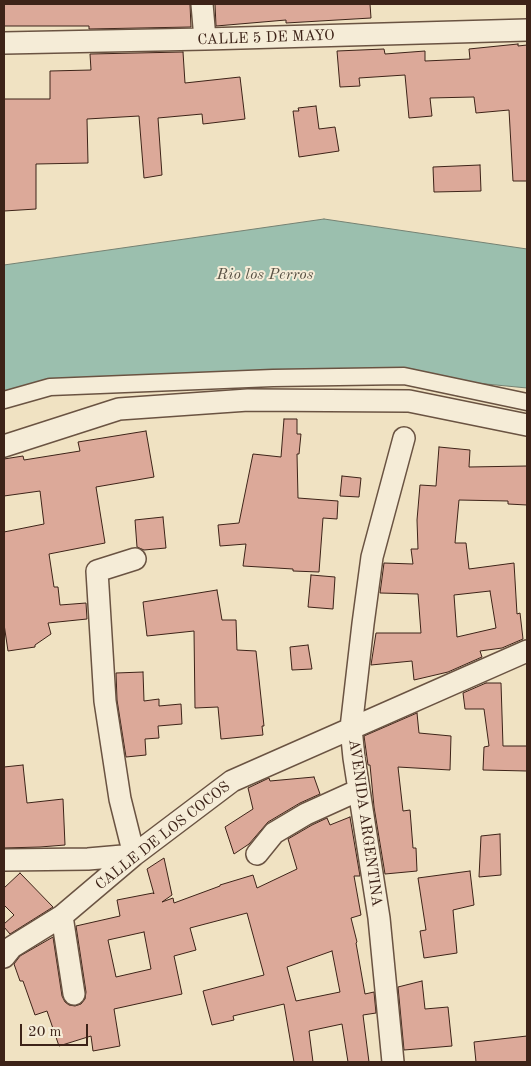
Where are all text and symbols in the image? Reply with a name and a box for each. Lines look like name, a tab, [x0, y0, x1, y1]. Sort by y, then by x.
street label: CALLE 5 DE MAYO	[197, 27, 335, 49]
water label: Rio los Perros	[217, 265, 313, 285]
street label: AVENIDA ARGENTINA	[344, 738, 386, 908]
street label: CALLE DE LOS COCOS	[92, 778, 234, 894]
scale bar	[22, 1014, 90, 1046]
text: 20 m	[28, 1025, 62, 1040]

